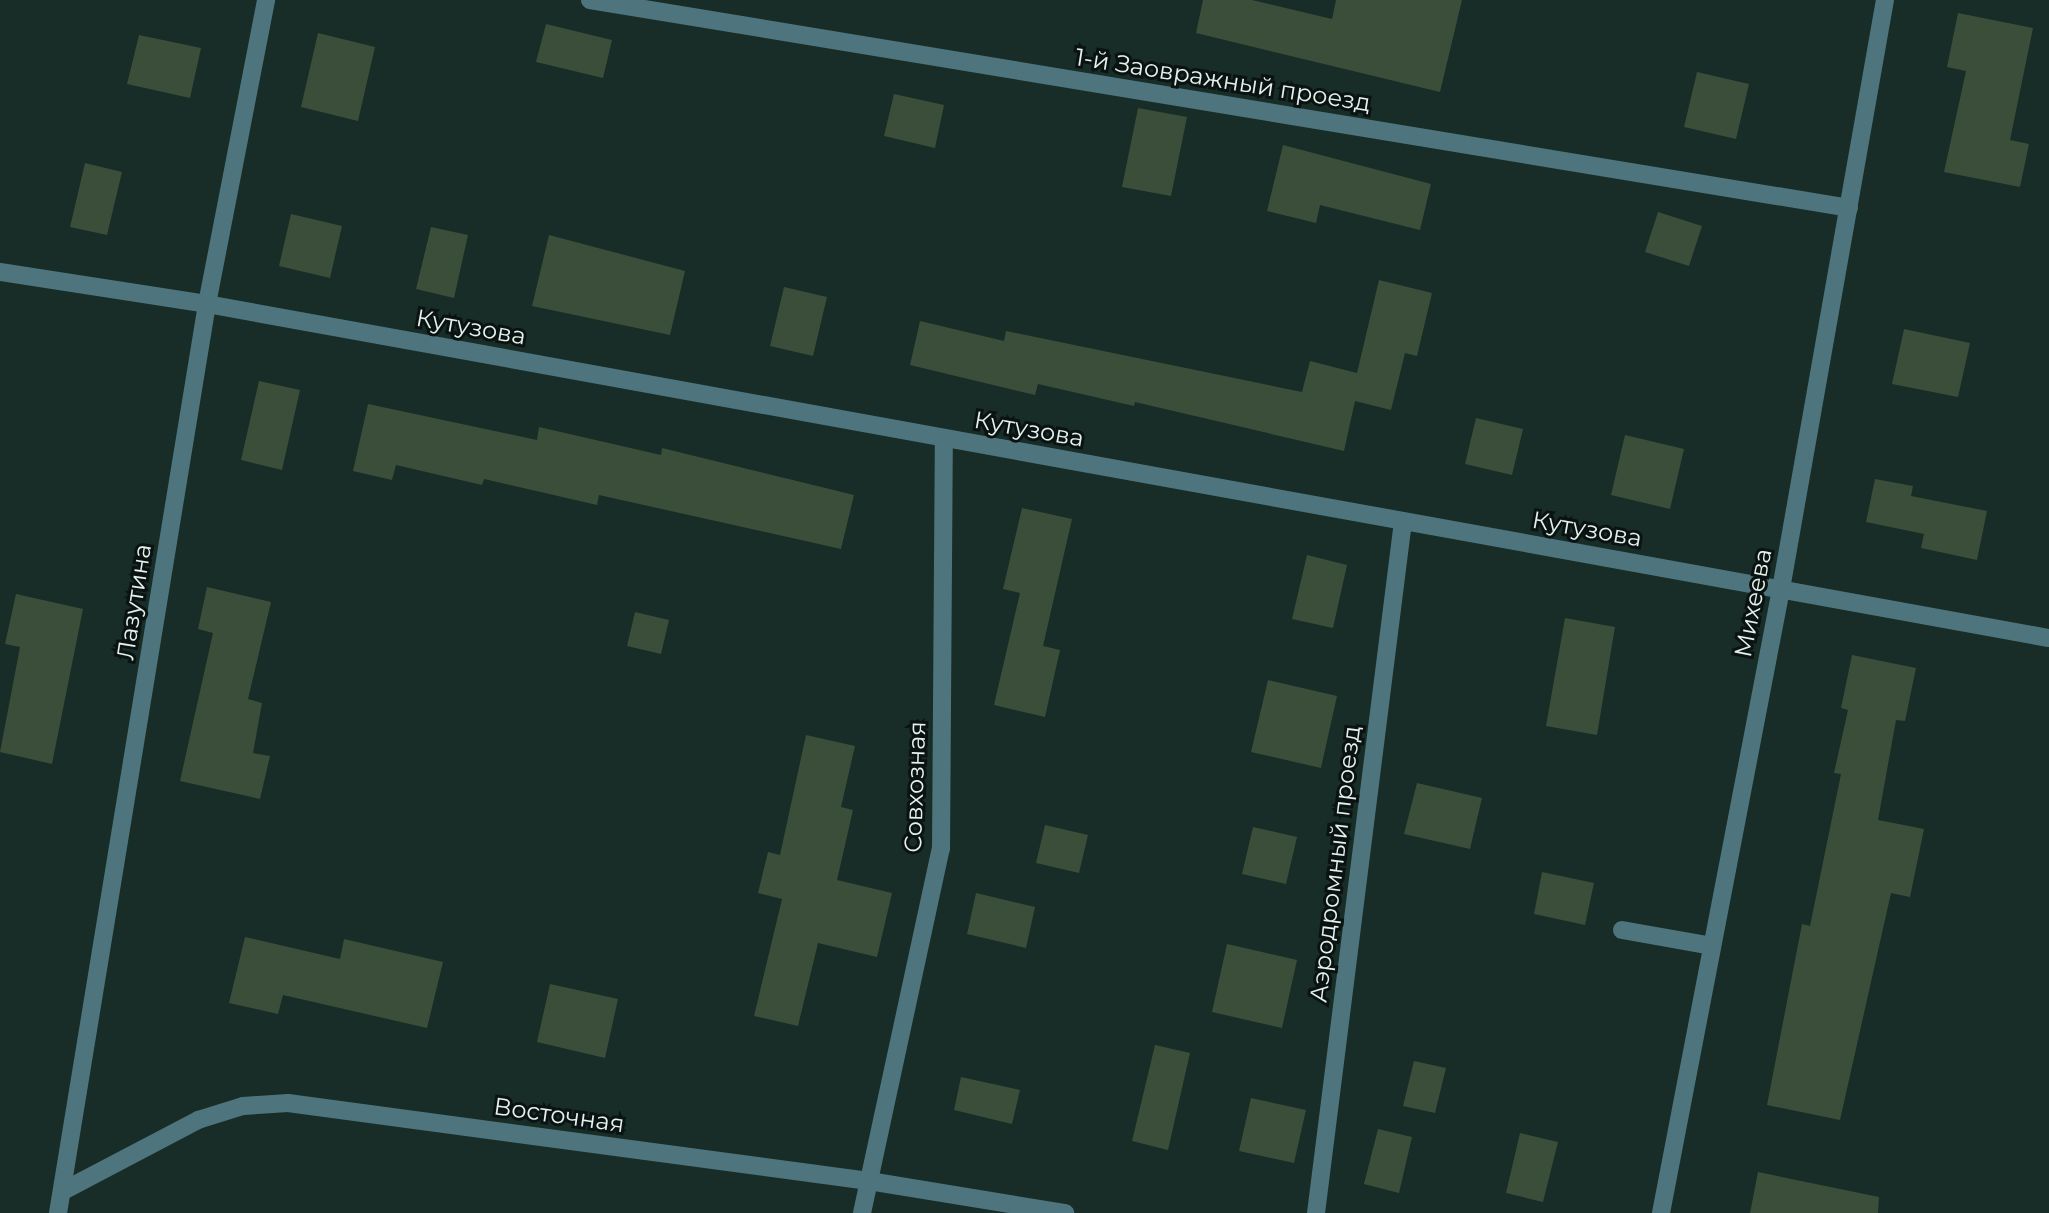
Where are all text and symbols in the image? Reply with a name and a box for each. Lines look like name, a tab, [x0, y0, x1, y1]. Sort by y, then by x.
street label: 1-й Заовражный проезд	[1073, 42, 1373, 118]
street label: Кутузова	[414, 303, 528, 351]
street label: Кутузова	[972, 405, 1086, 453]
street label: Кутузова	[1530, 505, 1644, 553]
street label: Лазутина	[111, 542, 157, 662]
street label: Михеева	[1728, 546, 1778, 660]
street label: Совхозная	[898, 721, 932, 853]
street label: Аэродромный проезд	[1304, 724, 1366, 1004]
street label: Восточная	[492, 1092, 626, 1138]

